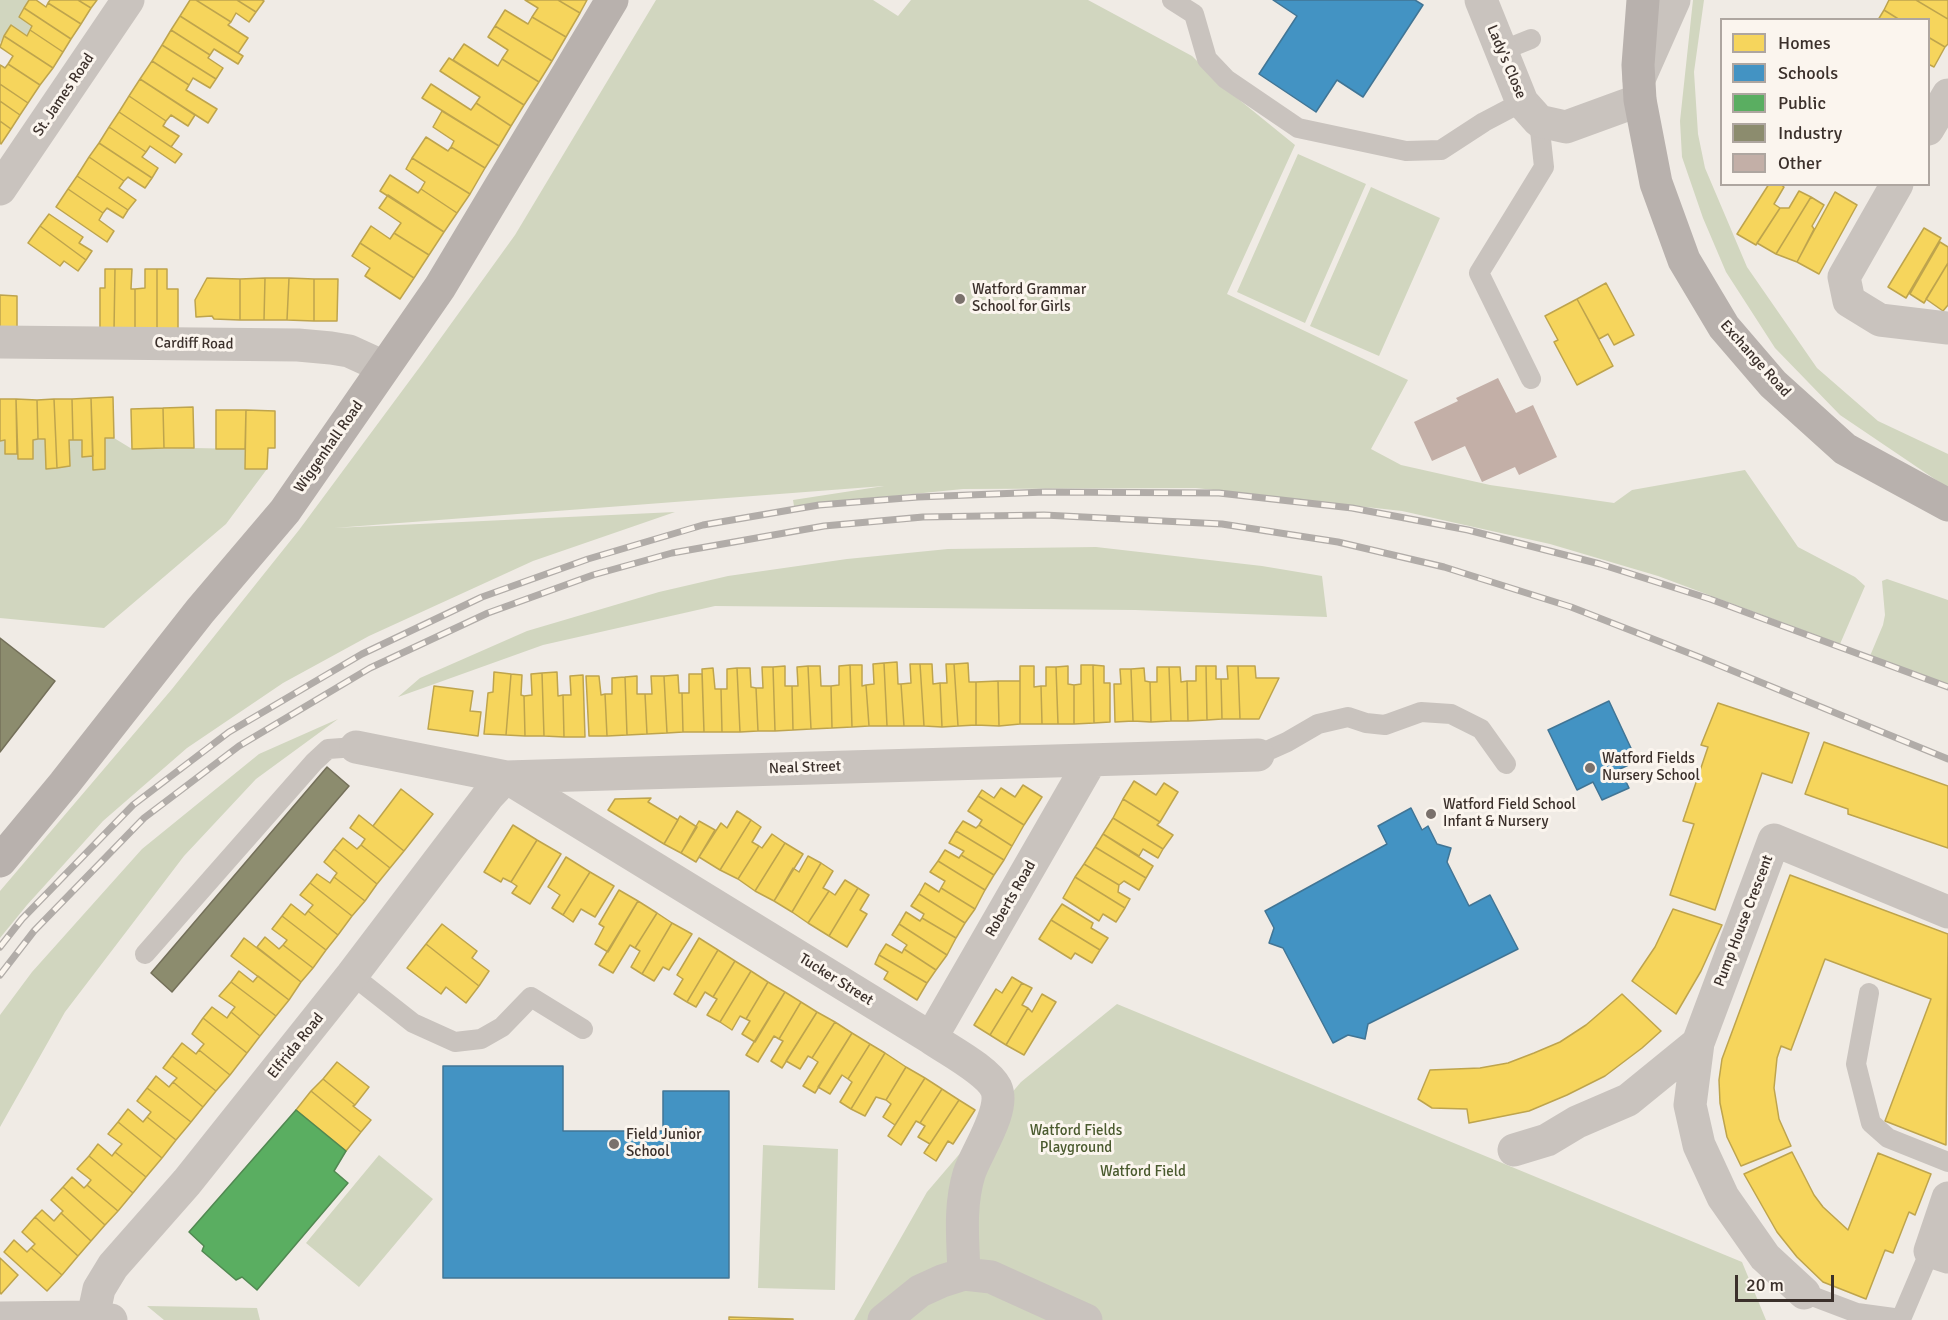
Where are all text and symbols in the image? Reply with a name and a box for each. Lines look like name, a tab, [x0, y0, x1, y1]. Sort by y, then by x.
legend	[1720, 18, 1930, 186]
street label: Lady's Close	[1482, 22, 1530, 102]
text: Homes	[1778, 32, 1831, 54]
street label: St. James Road	[30, 50, 98, 140]
text: Schools	[1778, 62, 1838, 84]
text: Public	[1778, 92, 1826, 114]
text: Industry	[1778, 122, 1842, 144]
text: Other	[1778, 152, 1822, 174]
place label: Watford Grammar School for Girls	[972, 281, 1086, 316]
marker: Watford Grammar School for Girls	[953, 292, 967, 306]
street label: Exchange Road	[1716, 317, 1794, 401]
street label: Cardiff Road	[154, 334, 234, 354]
street label: Wiggenhall Road	[291, 398, 367, 496]
place label: Watford Fields Nursery School	[1602, 750, 1700, 785]
street label: Neal Street	[769, 758, 841, 778]
marker: Watford Fields Nursery School	[1583, 761, 1597, 775]
place label: Watford Field School Infant & Nursery	[1443, 796, 1576, 831]
marker: Watford Field School Infant & Nursery	[1424, 807, 1438, 821]
street label: Pump House Crescent	[1711, 853, 1777, 989]
street label: Roberts Road	[982, 858, 1040, 940]
street label: Tucker Street	[796, 950, 876, 1010]
street label: Elfrida Road	[264, 1010, 328, 1082]
park label: Watford Fields Playground	[1030, 1122, 1122, 1157]
place label: Field Junior School	[626, 1126, 701, 1161]
marker: Field Junior School	[607, 1137, 621, 1151]
park label: Watford Field	[1100, 1163, 1186, 1181]
scale bar	[1738, 1263, 1837, 1301]
text: 20 m	[1746, 1274, 1784, 1296]

